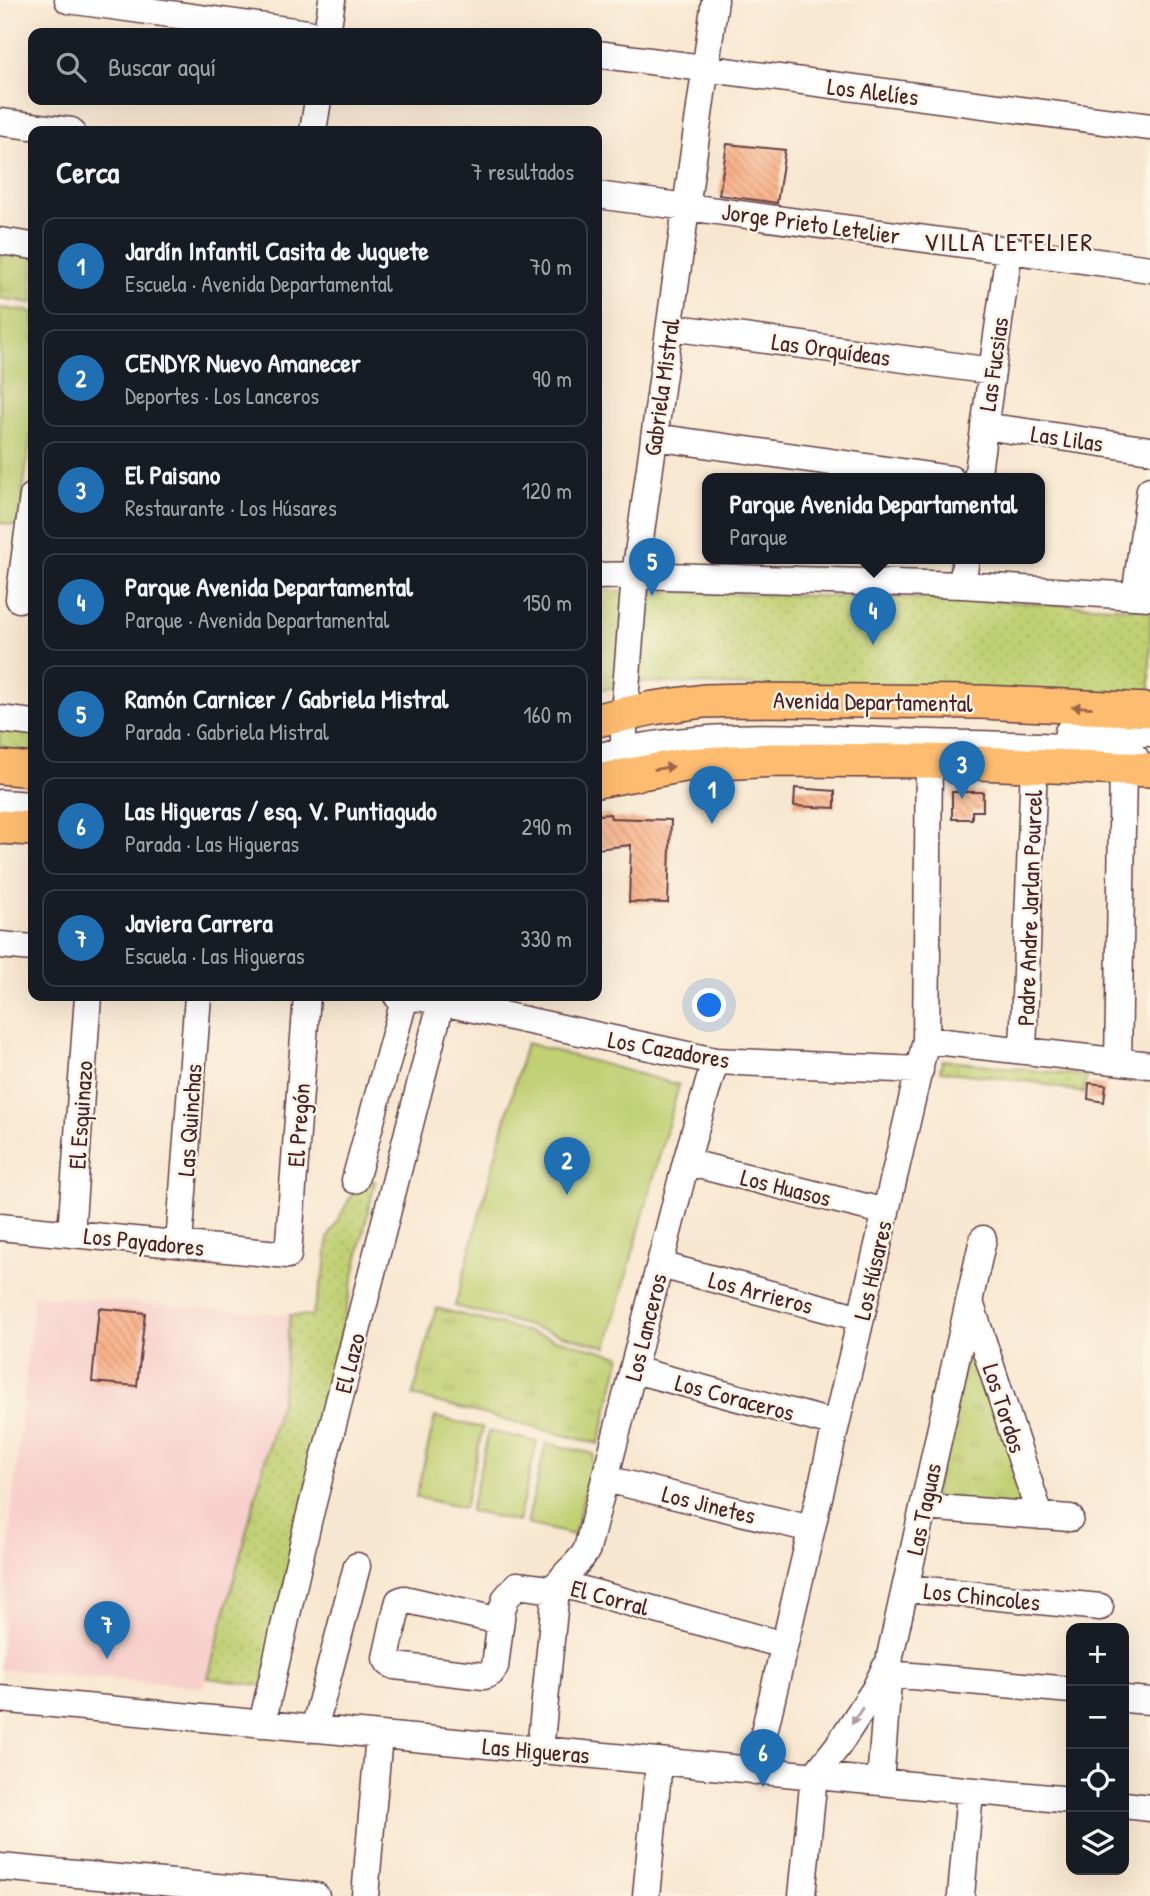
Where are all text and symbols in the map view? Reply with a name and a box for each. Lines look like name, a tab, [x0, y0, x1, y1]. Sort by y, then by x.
search box	[28, 28, 602, 105]
icon: search	[52, 48, 90, 86]
text: Buscar aquí	[108, 49, 216, 84]
street label: Los Alelíes	[826, 70, 920, 112]
text: Cerca	[56, 152, 119, 192]
text: 7 resultados	[471, 156, 574, 187]
street label: Jorge Prieto Letelier	[720, 195, 902, 251]
district label: VILLA LETELIER	[924, 224, 1094, 259]
text: Jardín Infantil Casita de Juguete	[125, 233, 429, 268]
text: 1	[77, 251, 85, 282]
text: 70 m	[529, 251, 572, 282]
text: Escuela · Avenida Departamental	[125, 268, 393, 299]
street label: Las Fucsias	[971, 315, 1015, 413]
street label: Gabriela Mistral	[636, 316, 687, 458]
street label: Las Orquídeas	[770, 325, 892, 373]
text: CENDYR Nuevo Amanecer	[125, 345, 361, 380]
text: 2	[76, 363, 86, 394]
text: 90 m	[532, 363, 572, 394]
text: Deportes · Los Lanceros	[125, 380, 319, 411]
street label: Las Lilas	[1029, 417, 1105, 459]
text: El Paisano	[125, 457, 220, 492]
popup	[702, 473, 1045, 564]
text: 3	[76, 475, 86, 506]
text: 120 m	[522, 475, 572, 506]
text: Parque Avenida Departamental	[730, 486, 1017, 521]
text: Restaurante · Los Húsares	[125, 492, 337, 523]
text: Parque	[730, 521, 788, 552]
pin: 5	[629, 538, 675, 596]
text: Parque Avenida Departamental	[125, 569, 413, 604]
text: 4	[77, 587, 85, 618]
text: 150 m	[523, 587, 572, 618]
pin: 4	[850, 587, 896, 645]
text: Parque · Avenida Departamental	[125, 604, 389, 635]
text: Ramón Carnicer / Gabriela Mistral	[125, 681, 448, 716]
street label: Avenida Departamental	[773, 683, 974, 719]
text: 5	[76, 699, 86, 730]
text: 160 m	[523, 699, 572, 730]
one-way arrow	[1071, 701, 1093, 712]
text: Parada · Gabriela Mistral	[125, 716, 329, 747]
pin: 3	[939, 741, 985, 799]
one-way arrow	[653, 763, 675, 774]
pin: 1	[689, 766, 735, 824]
street label: Padre Andre Jarlan Pourcel	[1009, 789, 1049, 1026]
text: Las Higueras / esq. V. Puntiagudo	[125, 793, 437, 828]
text: 6	[76, 811, 86, 842]
text: 290 m	[522, 811, 572, 842]
text: Parada · Las Higueras	[125, 828, 299, 859]
text: Javiera Carrera	[125, 905, 273, 940]
text: 7	[75, 923, 87, 954]
text: 330 m	[520, 923, 572, 954]
text: Escuela · Las Higueras	[125, 940, 305, 971]
your location	[692, 988, 726, 1022]
street label: Los Cazadores	[606, 1023, 732, 1075]
street label: El Esquinazo	[60, 1059, 100, 1170]
street label: Las Quinchas	[169, 1063, 209, 1177]
street label: El Pregón	[279, 1082, 317, 1168]
pin: 2	[544, 1137, 590, 1195]
street label: Los Huasos	[738, 1160, 834, 1214]
street label: Los Húsares	[845, 1217, 899, 1323]
street label: Los Payadores	[82, 1219, 206, 1263]
street label: Los Arrieros	[705, 1263, 817, 1321]
street label: Los Lanceros	[616, 1270, 674, 1384]
street label: El Lazo	[326, 1329, 372, 1396]
street label: Los Tordos	[976, 1359, 1034, 1457]
street label: Los Coraceros	[672, 1366, 798, 1428]
street label: Las Taguas	[898, 1460, 948, 1558]
street label: Los Jinetes	[659, 1477, 759, 1531]
street label: El Corral	[567, 1571, 653, 1623]
street label: Los Chincoles	[922, 1574, 1042, 1618]
pin: 7	[84, 1601, 130, 1659]
map controls	[1066, 1623, 1129, 1875]
button: +	[1066, 1623, 1129, 1686]
button: −	[1066, 1686, 1129, 1749]
one-way arrow	[851, 1706, 864, 1726]
street label: Las Higueras	[481, 1729, 591, 1771]
pin: 6	[740, 1729, 786, 1787]
button: locate	[1066, 1749, 1129, 1812]
button: layers	[1066, 1812, 1129, 1875]

